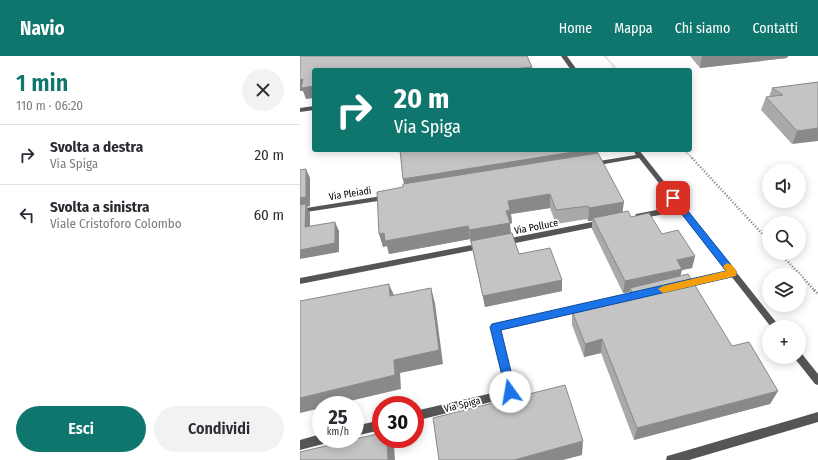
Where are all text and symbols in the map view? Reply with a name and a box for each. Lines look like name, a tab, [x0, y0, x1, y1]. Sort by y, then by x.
text: Navio	[20, 17, 65, 40]
text: Home	[559, 20, 592, 37]
text: Mappa	[614, 20, 653, 37]
text: Chi siamo	[675, 20, 730, 37]
text: Contatti	[752, 20, 798, 37]
text: 1 min	[16, 69, 68, 97]
button: close	[242, 69, 284, 111]
text: 20 m	[394, 82, 449, 115]
icon: right	[328, 84, 380, 136]
text: 110 m · 06:20	[16, 98, 83, 113]
text: Via Spiga	[394, 116, 461, 138]
text: Svolta a destra	[50, 138, 143, 156]
icon: right	[16, 144, 38, 166]
text: 20 m	[255, 146, 284, 164]
text: Via Spiga	[50, 156, 98, 171]
map controls	[762, 164, 806, 364]
button: sound	[762, 164, 806, 208]
pin	[656, 181, 690, 215]
street label: Via Pleiadi	[328, 185, 372, 203]
icon: arrive	[662, 187, 684, 209]
text: Svolta a sinistra	[50, 198, 150, 216]
icon: left	[16, 204, 38, 226]
text: 60 m	[254, 206, 284, 224]
text: Viale Cristoforo Colombo	[50, 216, 182, 231]
button: search	[762, 216, 806, 260]
street label: Via Polluce	[513, 217, 559, 237]
button: layers	[762, 268, 806, 312]
button: +	[762, 320, 806, 364]
position arrow	[489, 371, 531, 413]
street label: Via Spiga	[443, 395, 482, 415]
speed limit sign: 30	[372, 396, 424, 448]
text: 25	[328, 405, 348, 429]
button: Esci	[16, 406, 146, 452]
button: Condividi	[154, 406, 284, 452]
text: km/h	[327, 426, 349, 438]

